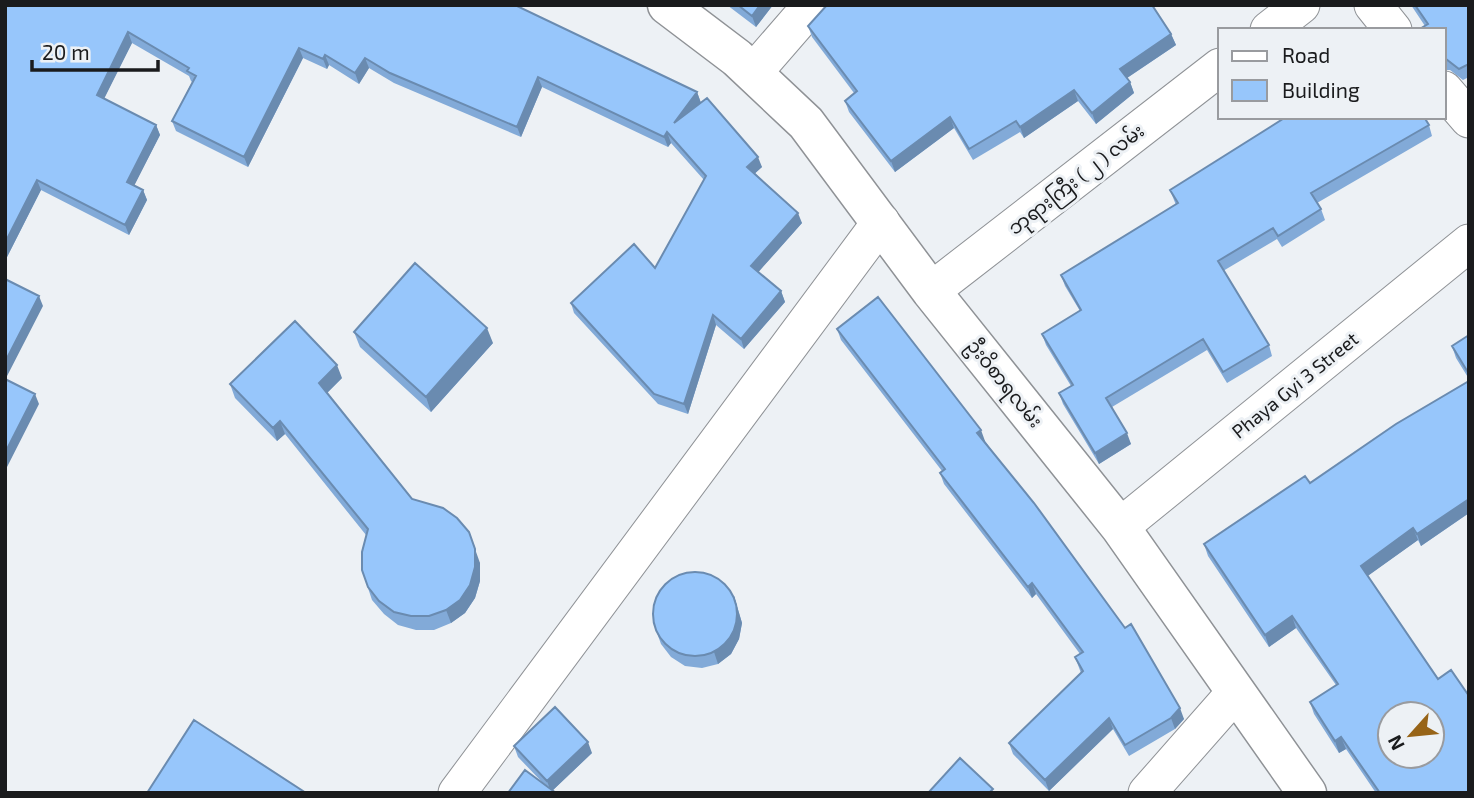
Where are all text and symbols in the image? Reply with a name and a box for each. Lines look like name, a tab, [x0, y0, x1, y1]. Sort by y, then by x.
scale bar	[32, 28, 158, 72]
legend	[1218, 28, 1446, 119]
text: 20 m	[42, 39, 90, 64]
text: Road	[1282, 42, 1330, 67]
text: Building	[1282, 77, 1360, 102]
street label: ဘုရားကြီး ( ၂ ) လမ်း	[1002, 117, 1152, 244]
street label: Phaya Gyi 3 Street	[1227, 327, 1362, 443]
street label: ဦးဝိစာရလမ်း	[959, 332, 1050, 435]
north arrow	[1376, 700, 1446, 770]
text: N	[1382, 732, 1409, 754]

